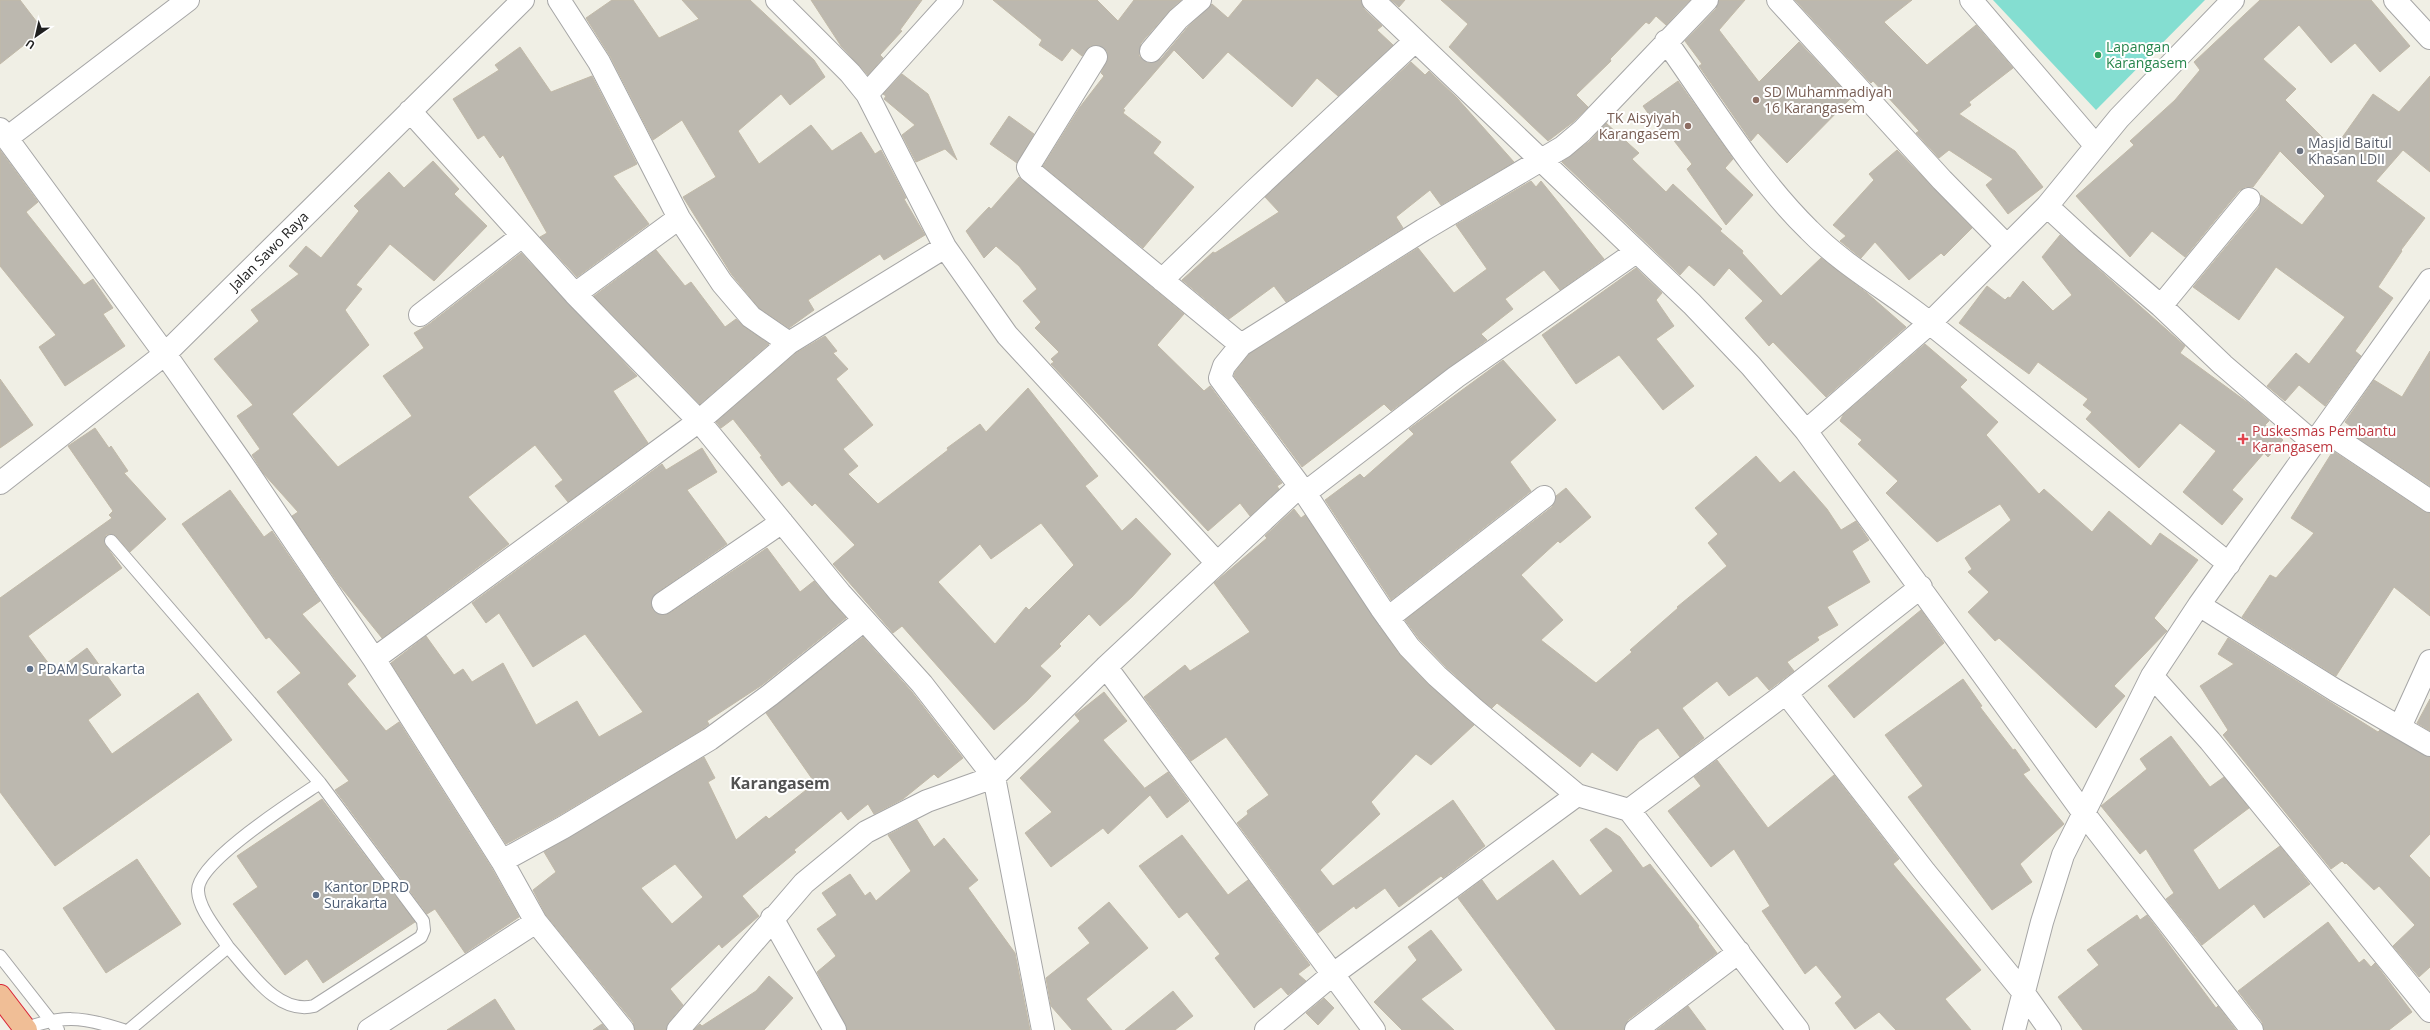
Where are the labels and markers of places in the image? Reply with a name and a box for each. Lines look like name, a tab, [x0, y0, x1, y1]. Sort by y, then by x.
place label: Lapangan Karangasem	[2106, 37, 2187, 72]
marker: Lapangan Karangasem	[2093, 50, 2103, 60]
place label: SD Muhammadiyah 16 Karangasem	[1764, 82, 1892, 117]
marker: SD Muhammadiyah 16 Karangasem	[1751, 95, 1761, 105]
place label: TK Aisyiyah Karangasem	[1599, 108, 1680, 143]
marker: TK Aisyiyah Karangasem	[1683, 121, 1693, 131]
place label: Masjid Baitul Khasan LDII	[2308, 133, 2392, 168]
marker: Masjid Baitul Khasan LDII	[2295, 146, 2305, 156]
place label: Puskesmas Pembantu Karangasem	[2252, 421, 2396, 456]
marker: Puskesmas Pembantu Karangasem	[2237, 433, 2249, 445]
place label: PDAM Surakarta	[38, 659, 145, 678]
marker: PDAM Surakarta	[25, 664, 35, 674]
place label: Kantor DPRD Surakarta	[324, 877, 409, 912]
marker: Kantor DPRD Surakarta	[311, 890, 321, 900]

